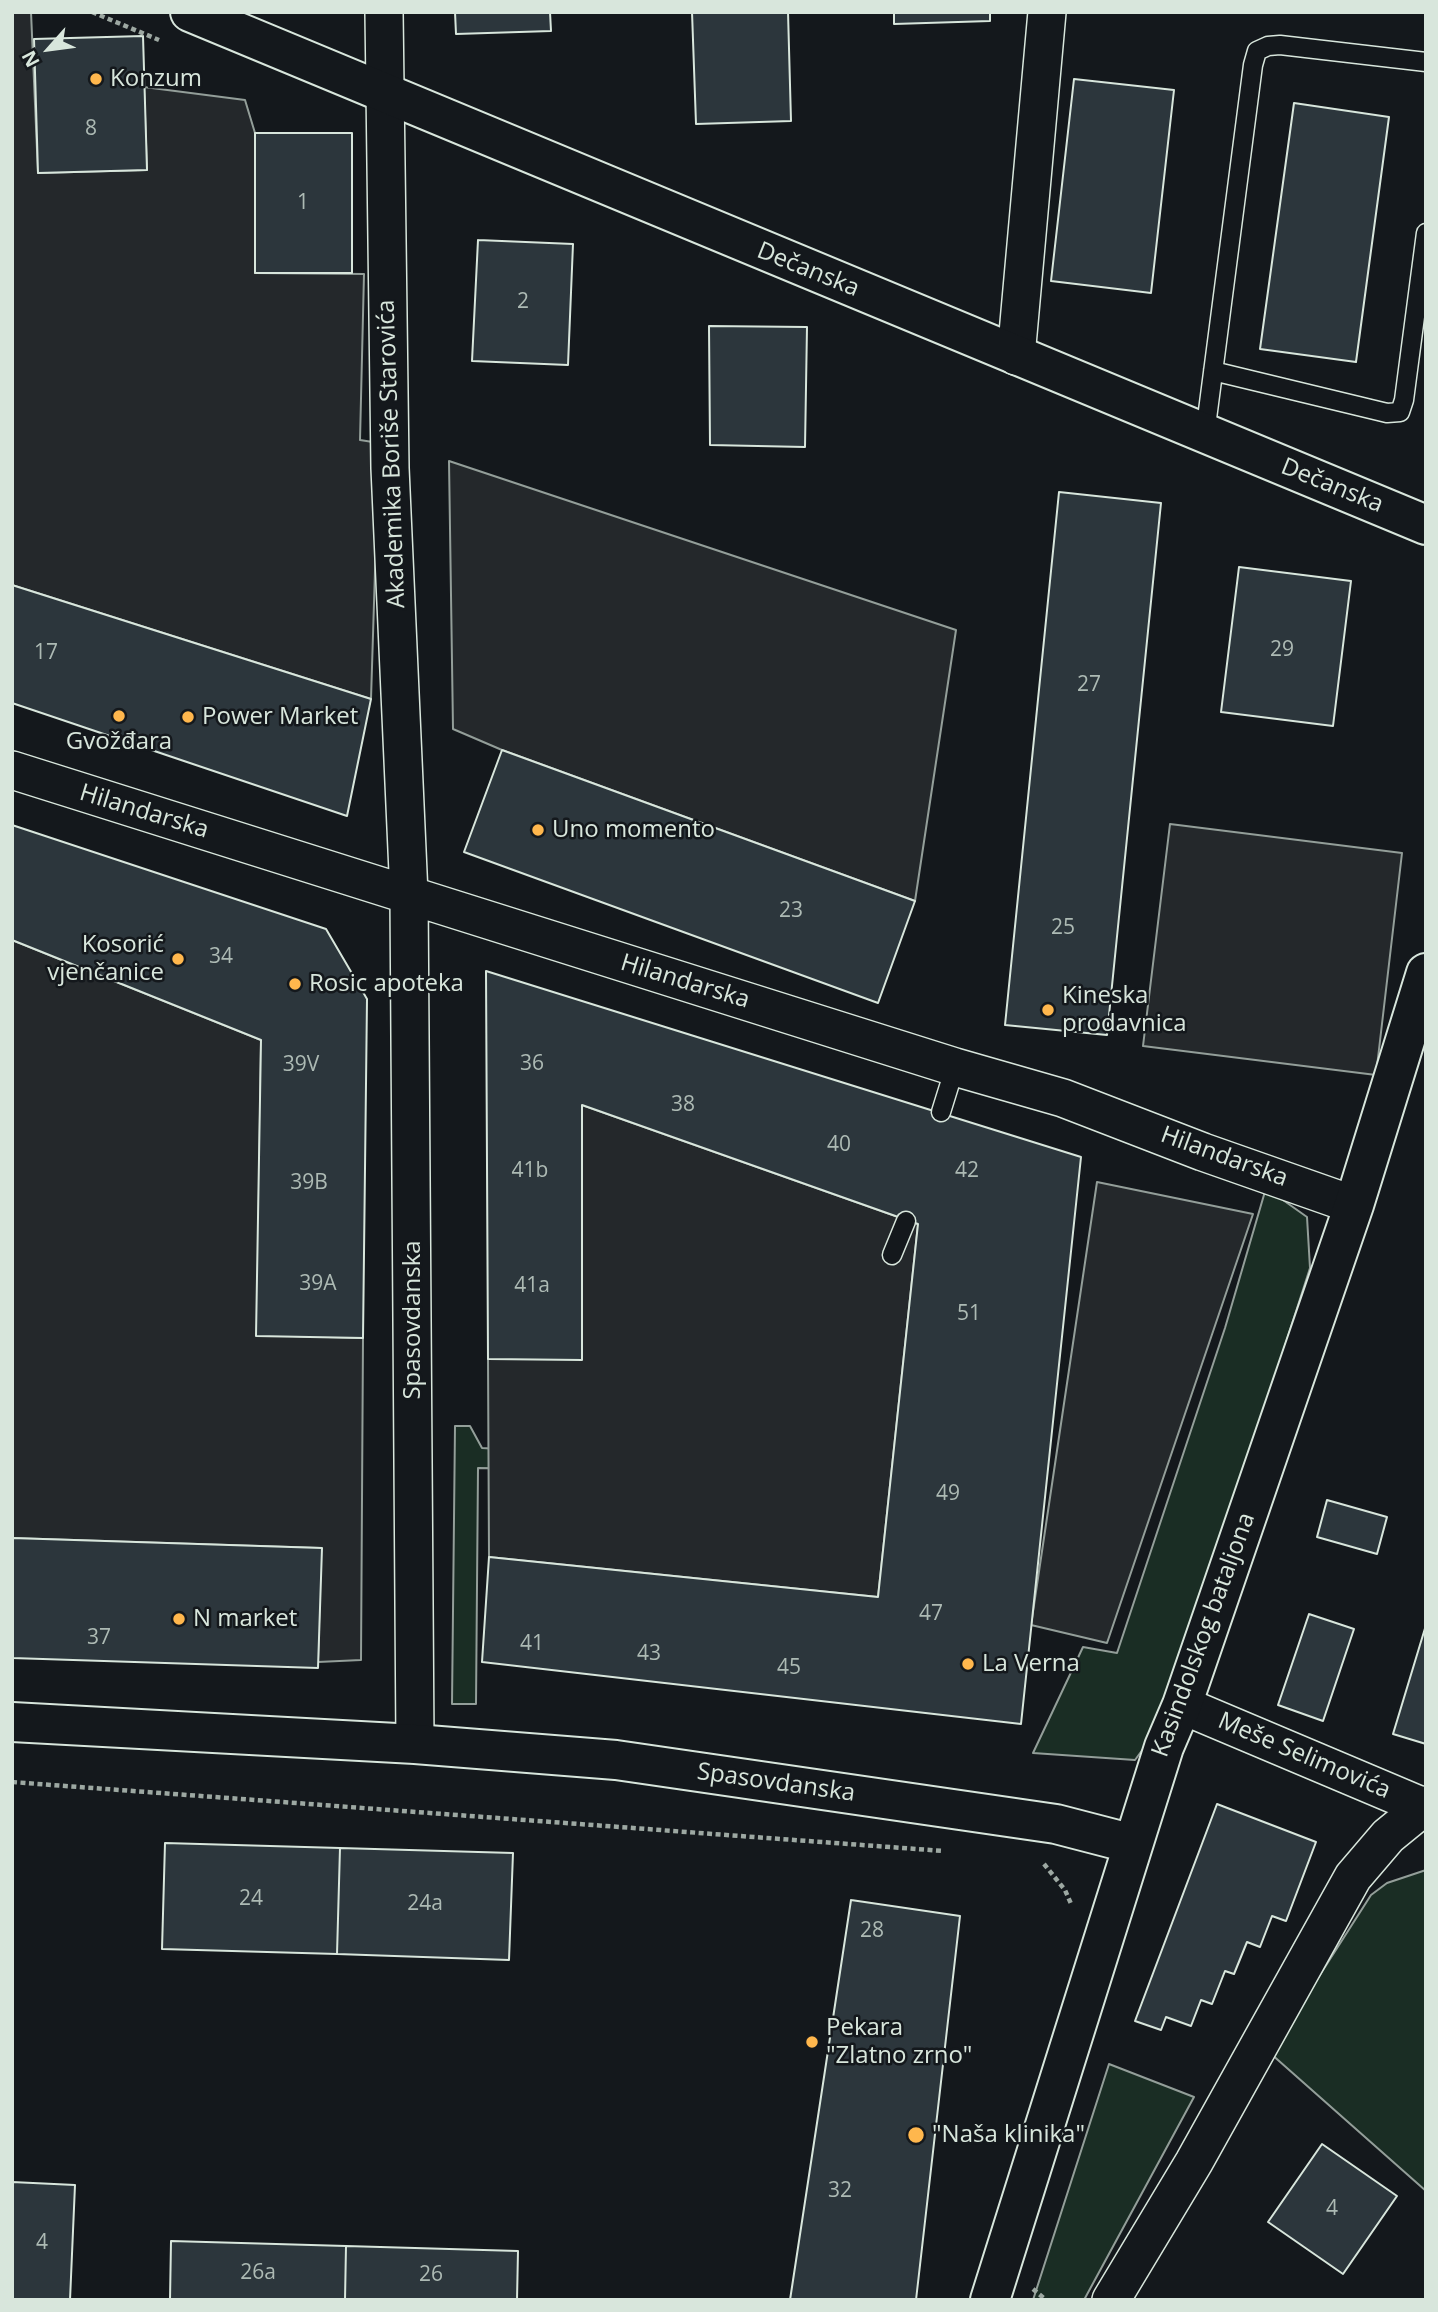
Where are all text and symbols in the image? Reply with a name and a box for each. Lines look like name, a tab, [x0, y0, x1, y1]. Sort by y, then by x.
north arrow	[14, 14, 84, 84]
text: N	[15, 46, 46, 72]
place label: Konzum	[110, 65, 202, 93]
marker: Konzum	[88, 71, 104, 87]
house number: 8	[85, 116, 97, 142]
house number: 1	[297, 190, 309, 216]
street label: Dečanska	[753, 236, 863, 304]
house number: 2	[517, 289, 529, 315]
street label: Akademika Boriše Starovića	[372, 299, 412, 609]
street label: Dečanska	[1277, 452, 1387, 520]
house number: 29	[1270, 637, 1294, 663]
house number: 17	[34, 640, 58, 666]
house number: 27	[1077, 672, 1101, 698]
place label: Power Market	[202, 703, 358, 731]
marker: Gvožđara	[111, 708, 127, 724]
marker: Power Market	[180, 709, 196, 725]
place label: Gvožđara	[66, 728, 172, 756]
street label: Hilandarska	[76, 779, 212, 845]
place label: Uno momento	[552, 816, 715, 844]
marker: Uno momento	[530, 822, 546, 838]
house number: 23	[779, 898, 803, 924]
house number: 25	[1051, 915, 1075, 941]
place label: Kosorić vjenčanice	[47, 931, 164, 987]
house number: 34	[209, 944, 233, 970]
street label: Hilandarska	[617, 949, 753, 1015]
marker: Kosorić vjenčanice	[170, 951, 186, 967]
place label: Rosic apoteka	[309, 970, 464, 998]
marker: Rosic apoteka	[287, 976, 303, 992]
place label: Kineska prodavnica	[1062, 982, 1187, 1038]
marker: Kineska prodavnica	[1040, 1002, 1056, 1018]
house number: 36	[520, 1051, 544, 1077]
house number: 39V	[283, 1052, 319, 1078]
house number: 38	[671, 1092, 695, 1118]
street label: Hilandarska	[1157, 1121, 1291, 1193]
house number: 40	[827, 1132, 851, 1158]
house number: 41b	[512, 1158, 548, 1184]
house number: 42	[955, 1158, 979, 1184]
house number: 39B	[290, 1170, 328, 1196]
street label: Spasovdanska	[399, 1240, 427, 1400]
house number: 39A	[299, 1271, 337, 1297]
house number: 41a	[514, 1273, 550, 1299]
house number: 51	[957, 1301, 981, 1327]
house number: 49	[936, 1481, 960, 1507]
street label: Kasindolskog bataljona	[1146, 1509, 1262, 1761]
house number: 47	[919, 1601, 943, 1627]
place label: N market	[193, 1605, 297, 1633]
marker: N market	[171, 1611, 187, 1627]
house number: 37	[87, 1625, 111, 1651]
house number: 41	[520, 1631, 544, 1657]
house number: 43	[637, 1641, 661, 1667]
place label: La Verna	[982, 1650, 1080, 1678]
house number: 45	[777, 1655, 801, 1681]
marker: La Verna	[960, 1656, 976, 1672]
street label: Meše Selimovića	[1213, 1707, 1395, 1805]
street label: Spasovdanska	[695, 1758, 857, 1808]
house number: 24	[239, 1886, 263, 1912]
house number: 24a	[407, 1891, 443, 1917]
house number: 28	[860, 1918, 884, 1944]
place label: Pekara "Zlatno zrno"	[826, 2014, 972, 2070]
marker: Pekara "Zlatno zrno"	[804, 2034, 820, 2050]
place label: "Naša klinika"	[932, 2121, 1085, 2149]
marker: "Naša klinika"	[906, 2125, 926, 2145]
house number: 32	[828, 2178, 852, 2204]
house number: 4	[1326, 2196, 1338, 2222]
house number: 4	[36, 2230, 48, 2256]
house number: 26a	[240, 2260, 276, 2286]
house number: 26	[419, 2262, 443, 2288]

